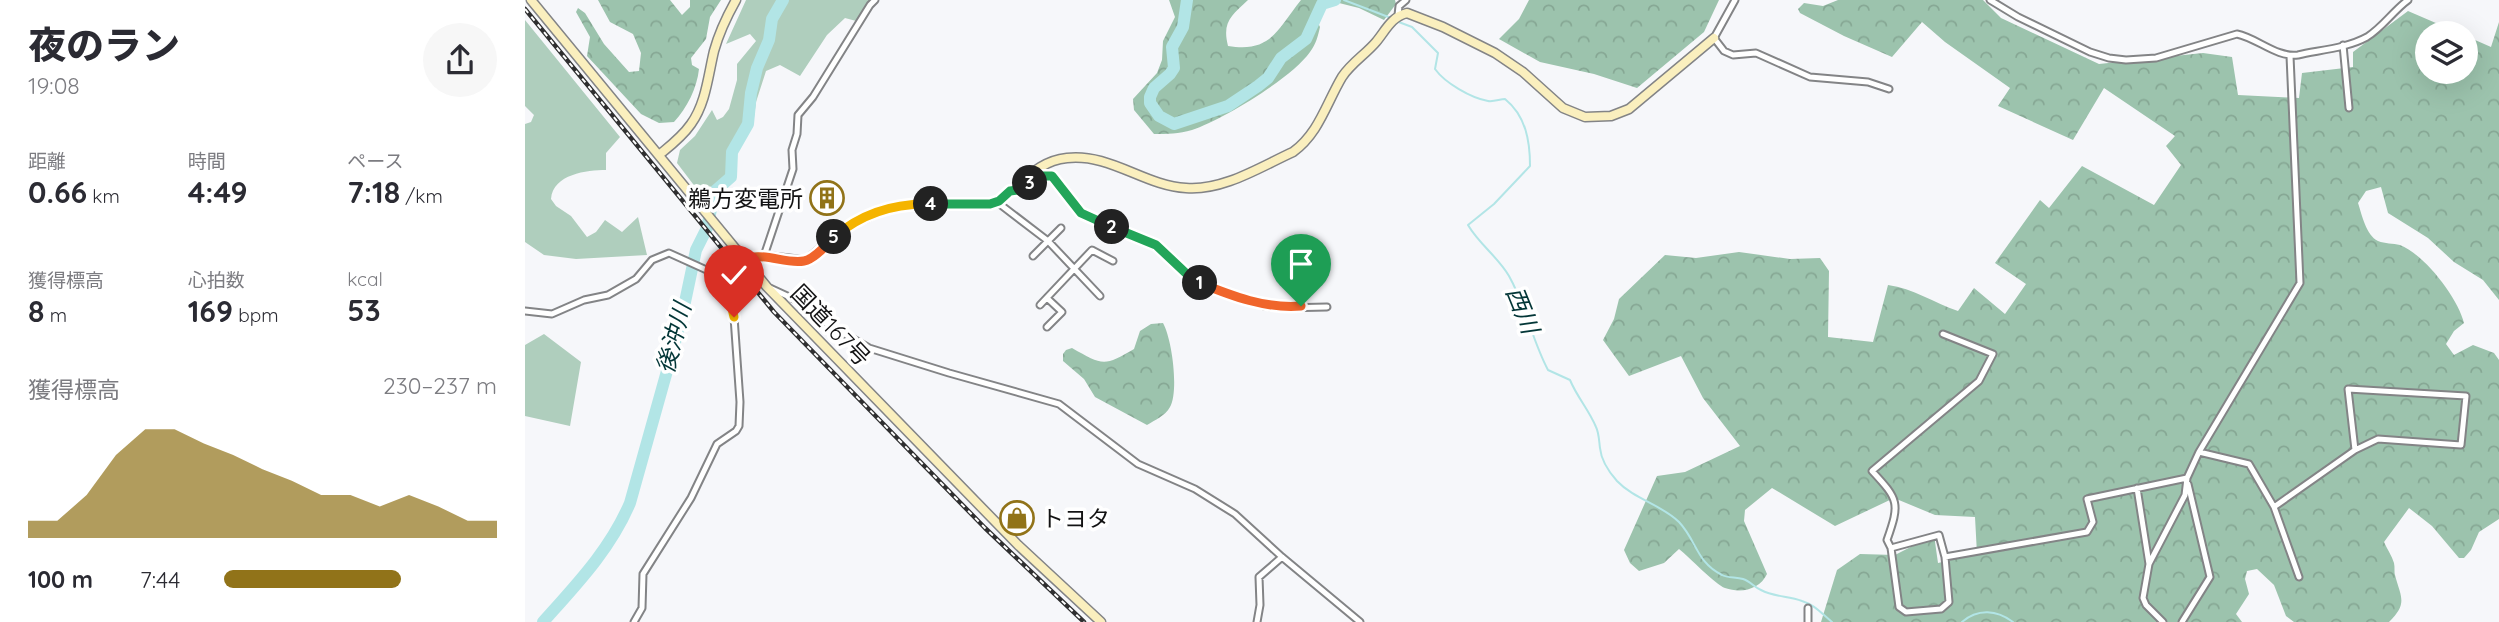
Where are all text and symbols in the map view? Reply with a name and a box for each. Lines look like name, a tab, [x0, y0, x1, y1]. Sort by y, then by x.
text: 夜のラン	[28, 21, 180, 69]
map controls	[2415, 21, 2478, 84]
button: layers	[2415, 21, 2478, 84]
button: share	[423, 23, 497, 97]
text: 19:08	[28, 71, 80, 100]
text: 距離	[28, 149, 66, 173]
text: 時間	[188, 149, 226, 173]
text: ペース	[347, 149, 403, 173]
pin: 3	[1013, 166, 1047, 200]
text: 3	[1024, 170, 1035, 194]
text: 0.66	[28, 173, 87, 211]
text: 4:49	[188, 173, 248, 211]
text: 7:18	[347, 173, 400, 211]
building icon: 鵜方変電所	[808, 179, 846, 217]
text: km	[87, 184, 120, 208]
text: /km	[400, 184, 443, 208]
place label: 鵜方変電所	[688, 184, 803, 213]
pin: 4	[913, 186, 949, 222]
text: 4	[925, 191, 936, 215]
pin: 2	[1095, 210, 1129, 244]
text: 2	[1106, 214, 1117, 238]
pin: 5	[817, 219, 851, 254]
text: 5	[828, 224, 839, 248]
pin	[1271, 234, 1331, 306]
pin	[704, 245, 764, 317]
icon: arrive	[1282, 245, 1320, 283]
icon: check	[715, 256, 753, 294]
pin: 1	[1183, 266, 1217, 300]
text: kcal	[347, 267, 383, 291]
text: 獲得標高	[28, 268, 104, 292]
text: 心拍数	[188, 268, 245, 292]
text: 1	[1196, 270, 1203, 294]
street label: 国道167号	[785, 278, 877, 372]
water label: 西川	[1500, 282, 1547, 341]
text: 53	[347, 291, 381, 329]
text: 8	[28, 292, 44, 330]
text: 169	[188, 292, 233, 330]
water label: 後沖川	[649, 296, 698, 377]
text: m	[44, 303, 67, 327]
text: bpm	[233, 303, 279, 327]
text: 230–237 m	[383, 371, 497, 400]
text: 獲得標高	[28, 375, 120, 404]
shop icon: トヨタ	[998, 499, 1036, 537]
place label: トヨタ	[1041, 504, 1110, 533]
text: 100 m	[28, 565, 93, 594]
text: 7:44	[140, 565, 180, 594]

